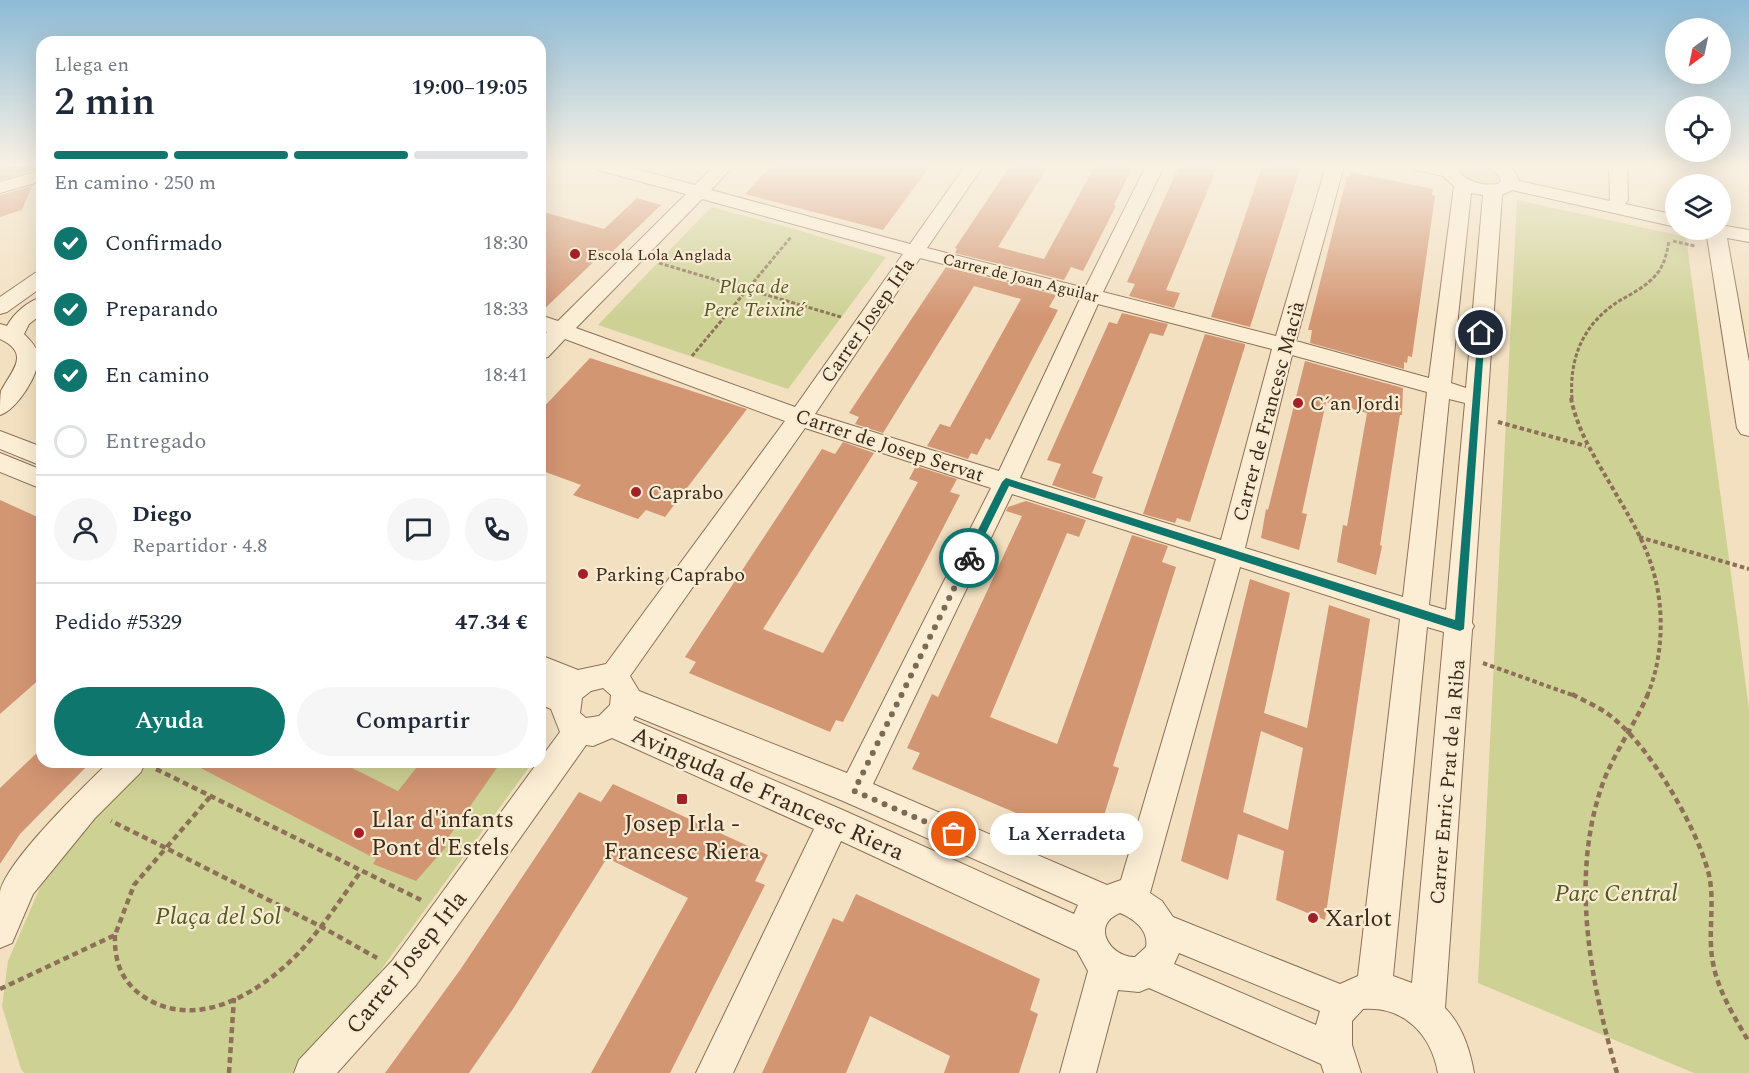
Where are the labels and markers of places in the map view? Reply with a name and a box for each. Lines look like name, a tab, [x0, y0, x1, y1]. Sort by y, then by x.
place label: Escola Lola Anglada	[587, 243, 732, 267]
marker: Escola Lola Anglada	[568, 247, 582, 261]
pin	[1455, 307, 1506, 358]
place label: C´an Jordi	[1310, 389, 1400, 419]
marker: C´an Jordi	[1291, 396, 1305, 410]
place label: Caprabo	[648, 478, 724, 508]
marker: Caprabo	[629, 485, 643, 499]
place label: Parking Caprabo	[595, 560, 745, 590]
marker: Parking Caprabo	[576, 567, 590, 581]
marker: Josep Irla - Francesc Riera	[675, 792, 689, 806]
place label: Llar d'infants Pont d'Estels	[371, 802, 514, 866]
place label: Josep Irla - Francesc Riera	[604, 806, 761, 870]
pin	[928, 808, 979, 859]
callout: La Xerradeta	[990, 813, 1143, 855]
marker: Llar d'infants Pont d'Estels	[352, 826, 366, 840]
place label: Xarlot	[1325, 901, 1392, 937]
marker: Xarlot	[1306, 911, 1320, 925]

